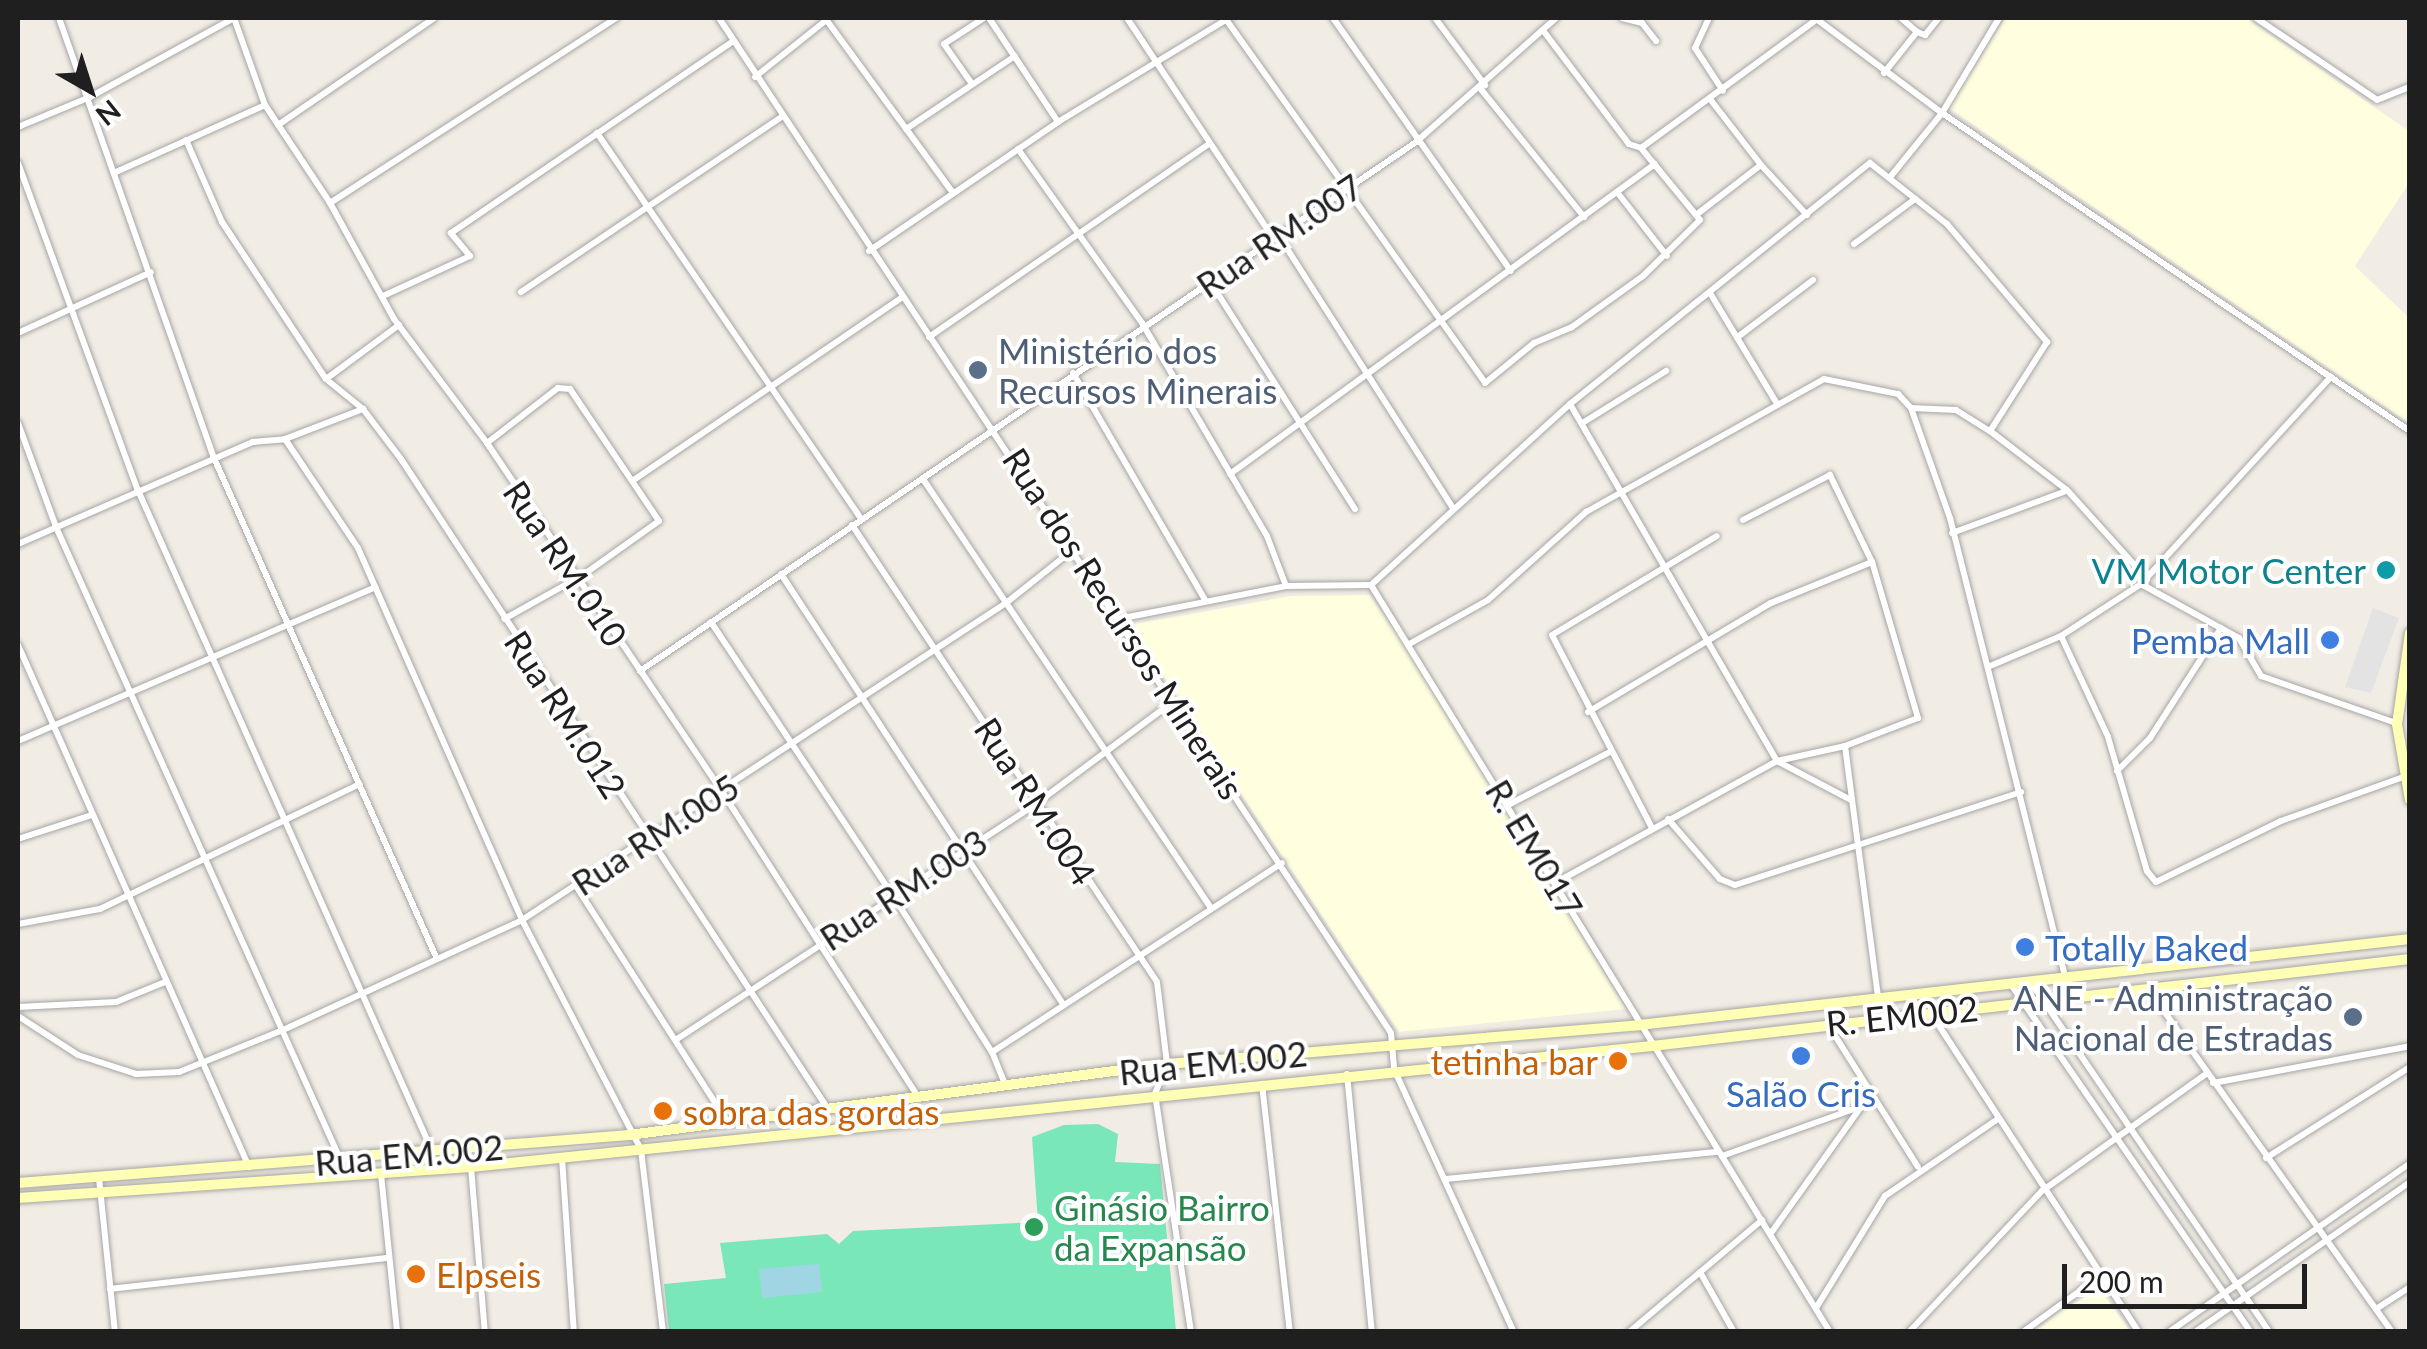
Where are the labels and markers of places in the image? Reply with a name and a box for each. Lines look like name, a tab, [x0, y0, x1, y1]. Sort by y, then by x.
place label: Ministério dos Recursos Minerais	[998, 329, 1277, 411]
marker: Ministério dos Recursos Minerais	[967, 359, 989, 381]
place label: VM Motor Center	[2091, 549, 2366, 591]
marker: VM Motor Center	[2375, 559, 2397, 581]
place label: Pemba Mall	[2131, 619, 2310, 661]
marker: Pemba Mall	[2319, 629, 2341, 651]
place label: Totally Baked	[2045, 926, 2249, 968]
marker: Totally Baked	[2014, 936, 2036, 958]
place label: ANE - Administração Nacional de Estradas	[2012, 976, 2333, 1058]
marker: ANE - Administração Nacional de Estradas	[2342, 1006, 2364, 1028]
place label: tetinha bar	[1430, 1040, 1598, 1082]
marker: Salão Cris	[1790, 1045, 1812, 1067]
marker: tetinha bar	[1607, 1050, 1629, 1072]
place label: Salão Cris	[1726, 1072, 1876, 1114]
place label: sobra das gordas	[683, 1090, 939, 1132]
marker: sobra das gordas	[652, 1100, 674, 1122]
place label: Ginásio Bairro da Expansão	[1054, 1186, 1270, 1268]
marker: Ginásio Bairro da Expansão	[1023, 1216, 1045, 1238]
place label: Elpseis	[436, 1253, 541, 1295]
marker: Elpseis	[405, 1263, 427, 1285]

